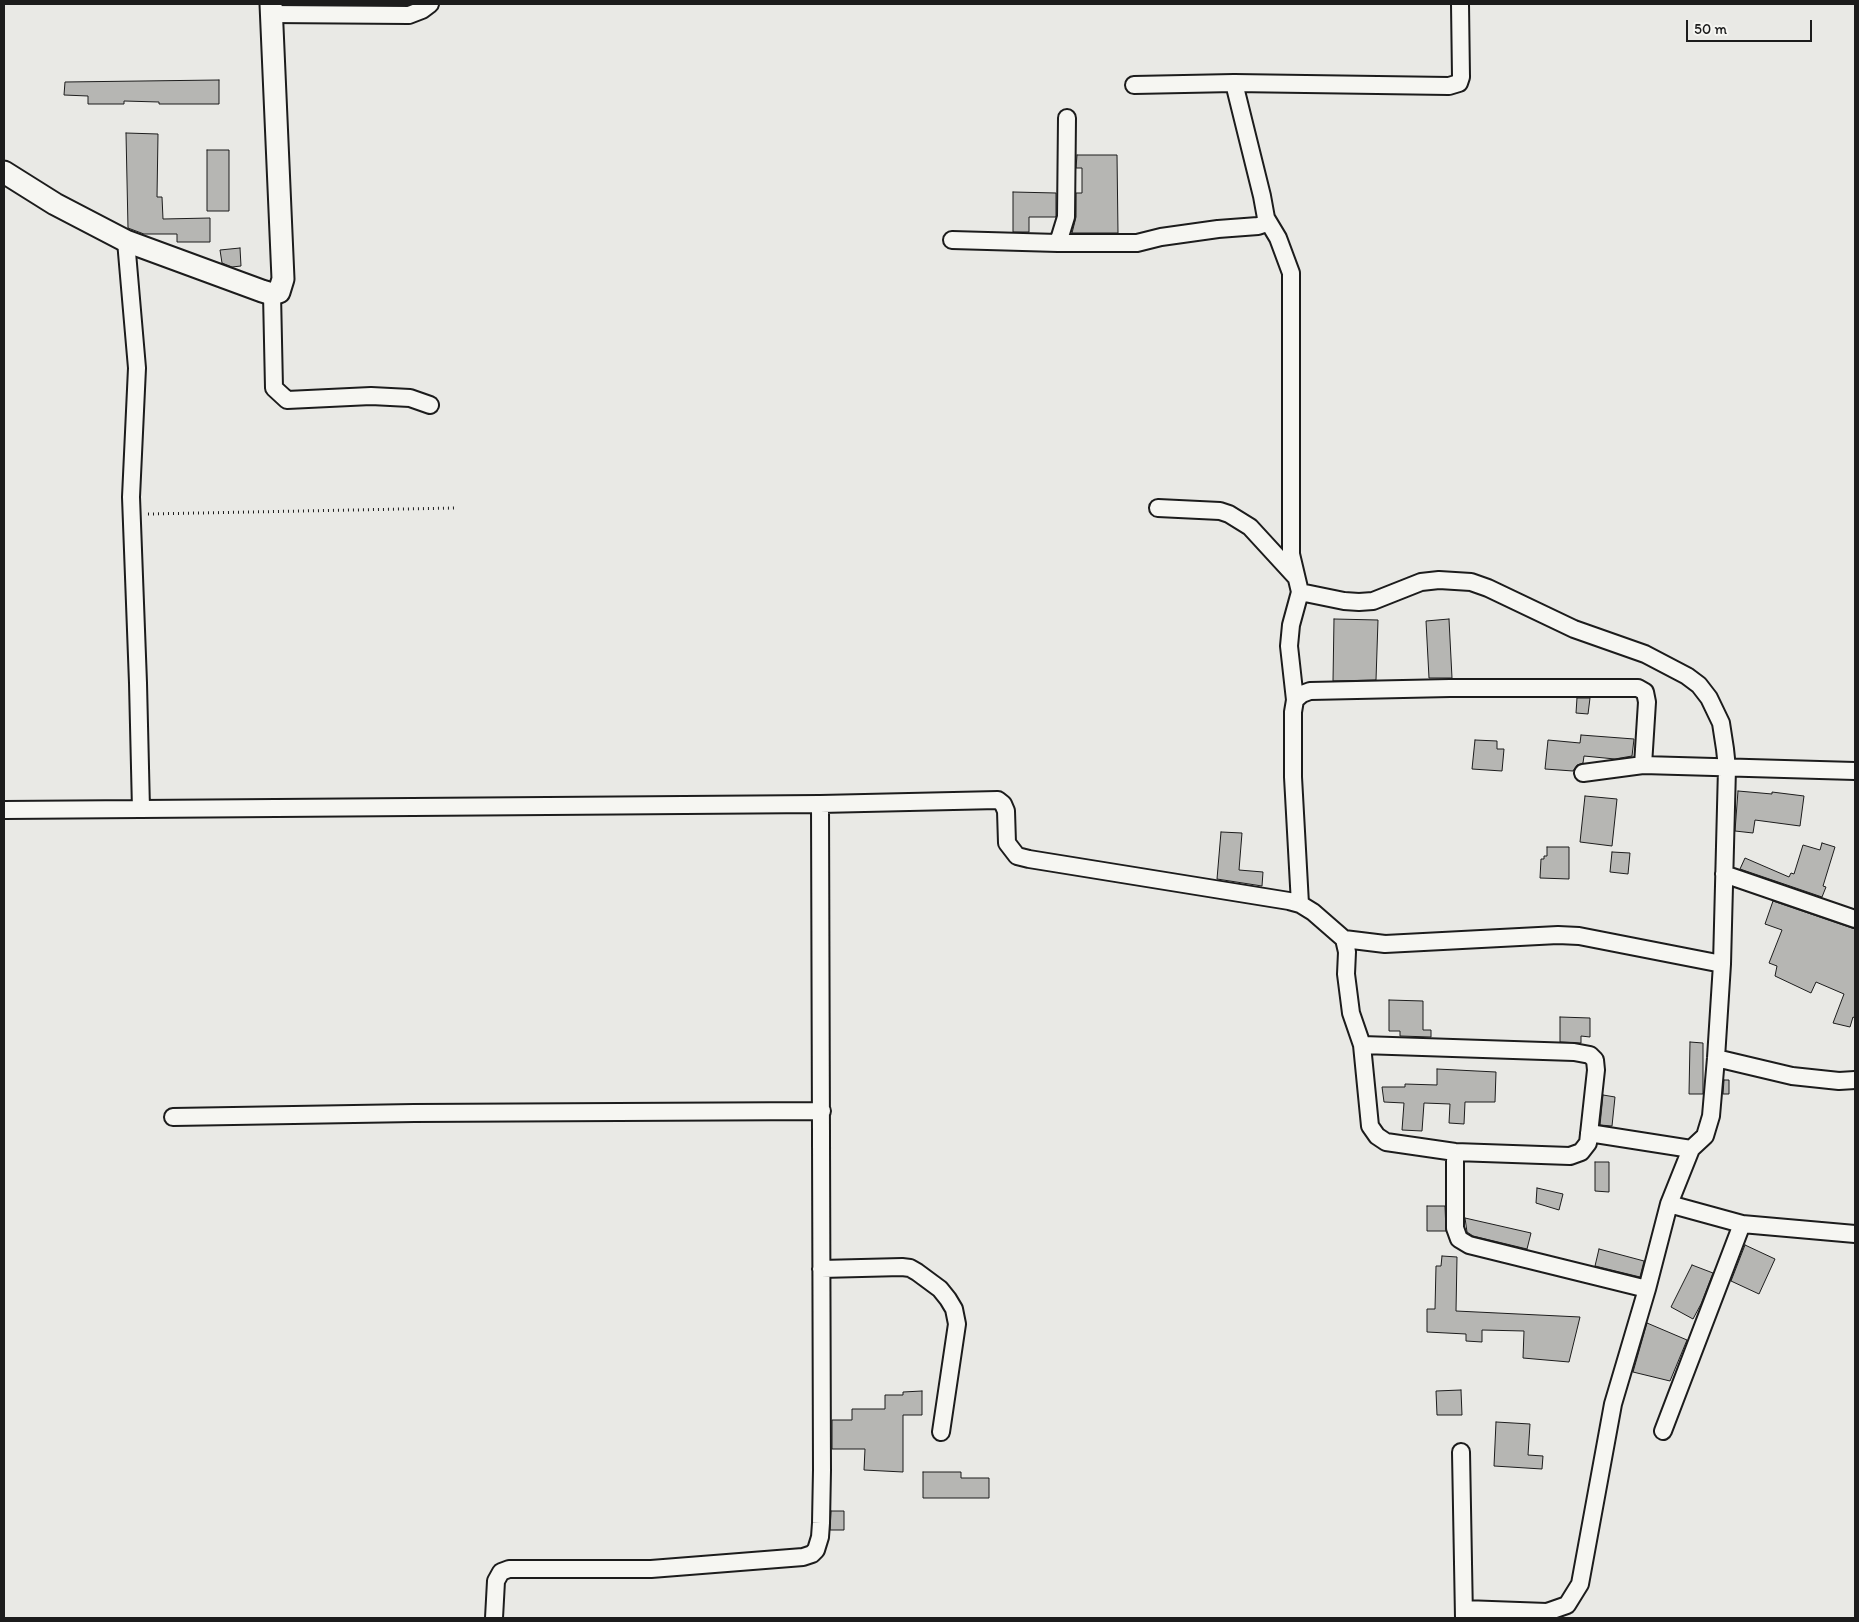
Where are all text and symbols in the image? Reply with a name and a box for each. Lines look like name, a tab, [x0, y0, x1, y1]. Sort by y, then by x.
scale bar	[1689, 10, 1815, 42]
text: 50 m	[1694, 20, 1727, 38]

